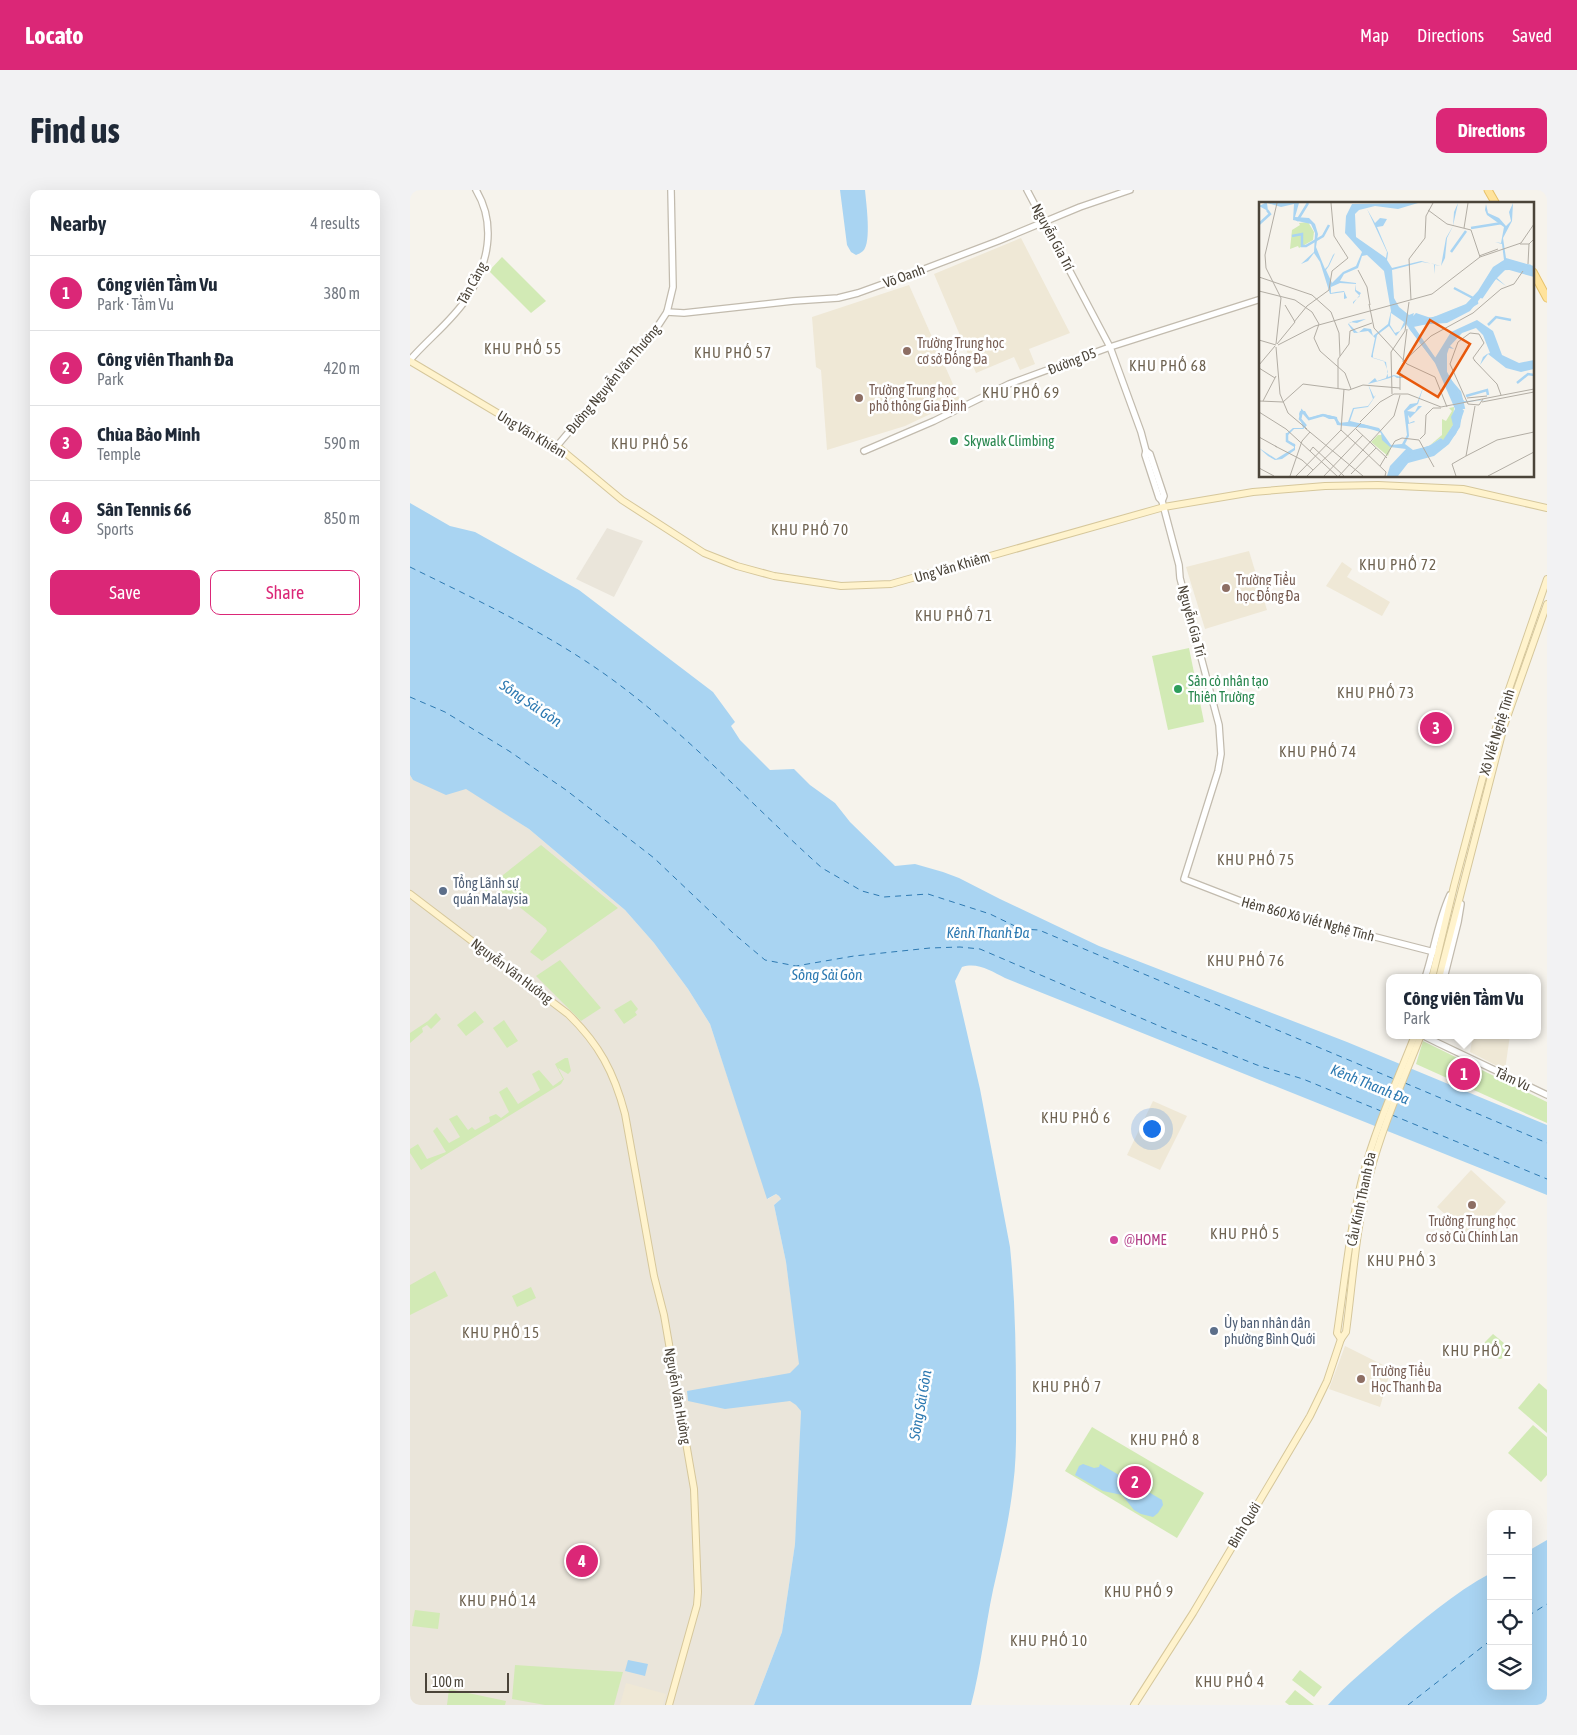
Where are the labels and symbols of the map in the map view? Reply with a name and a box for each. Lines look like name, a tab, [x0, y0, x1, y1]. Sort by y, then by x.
street label: Nguyễn Gia Trí	[1029, 201, 1077, 273]
inset map	[1259, 202, 1534, 478]
street label: Tân Cảng	[454, 259, 490, 307]
street label: Võ Oanh	[881, 261, 927, 291]
street label: Đường Nguyễn Văn Thương	[562, 321, 664, 437]
place label: Trường Trung học cơ sở Đống Đa	[917, 335, 1005, 367]
district label: KHU PHỐ 55	[484, 339, 562, 357]
district label: KHU PHỐ 57	[694, 343, 772, 361]
marker: Trường Trung học cơ sở Đống Đa	[901, 345, 913, 357]
street label: Đường D5	[1046, 345, 1098, 377]
district label: KHU PHỐ 68	[1129, 356, 1207, 374]
place label: Trường Trung học phổ thông Gia Định	[869, 382, 967, 414]
district label: KHU PHỐ 69	[982, 383, 1060, 401]
marker: Trường Trung học phổ thông Gia Định	[853, 392, 865, 404]
street label: Ung Văn Khiêm	[494, 407, 570, 461]
place label: Skywalk Climbing	[964, 433, 1054, 449]
district label: KHU PHỐ 56	[611, 434, 689, 452]
marker: Skywalk Climbing	[948, 435, 960, 447]
district label: KHU PHỐ 70	[771, 520, 849, 538]
street label: Ung Văn Khiêm	[912, 549, 992, 585]
district label: KHU PHỐ 72	[1359, 555, 1437, 573]
place label: Trường Tiểu học Đống Đa	[1236, 571, 1300, 604]
marker: Trường Tiểu học Đống Đa	[1220, 582, 1232, 594]
street label: Nguyễn Gia Trí	[1175, 583, 1209, 659]
district label: KHU PHỐ 71	[915, 606, 993, 624]
place label: Sân cỏ nhân tạo Thiên Trường	[1188, 673, 1269, 705]
water label: Sông Sài Gòn	[496, 676, 565, 730]
marker: Sân cỏ nhân tạo Thiên Trường	[1172, 683, 1184, 695]
district label: KHU PHỐ 73	[1337, 683, 1415, 701]
street label: Xô Viết Nghệ Tĩnh	[1475, 687, 1518, 777]
pin: 3	[1420, 709, 1452, 747]
district label: KHU PHỐ 74	[1279, 742, 1357, 760]
district label: KHU PHỐ 75	[1217, 850, 1295, 868]
place label: Tổng Lãnh sự quán Malaysia	[453, 874, 528, 907]
marker: Tổng Lãnh sự quán Malaysia	[437, 885, 449, 897]
street label: Hẻm 860 Xô Viết Nghệ Tĩnh	[1240, 893, 1377, 944]
water label: Kênh Thanh Đa	[947, 924, 1030, 941]
street label: Nguyễn Văn Hưởng	[468, 935, 556, 1007]
district label: KHU PHỐ 76	[1207, 951, 1285, 969]
water label: Sông Sài Gòn	[791, 966, 862, 983]
pin: 1	[1448, 1055, 1480, 1093]
water label: Kênh Thanh Đa	[1328, 1061, 1412, 1107]
street label: Tầm Vu	[1493, 1063, 1534, 1094]
district label: KHU PHỐ 6	[1041, 1108, 1111, 1126]
your location	[1139, 1116, 1165, 1142]
street label: Cầu Kinh Thanh Đa	[1342, 1150, 1379, 1248]
marker: Trường Trung học cơ sở Cù Chính Lan	[1466, 1199, 1478, 1211]
place label: Trường Trung học cơ sở Cù Chính Lan	[1426, 1213, 1518, 1245]
district label: KHU PHỐ 5	[1210, 1224, 1280, 1242]
place label: @HOME	[1124, 1232, 1167, 1248]
marker: @HOME	[1108, 1234, 1120, 1246]
district label: KHU PHỐ 3	[1367, 1251, 1437, 1269]
place label: Ủy ban nhân dân phường Bình Quới	[1224, 1314, 1316, 1347]
district label: KHU PHỐ 15	[462, 1323, 540, 1341]
marker: Ủy ban nhân dân phường Bình Quới	[1208, 1325, 1220, 1337]
district label: KHU PHỐ 2	[1442, 1341, 1512, 1359]
street label: Nguyễn Văn Hưởng	[662, 1347, 694, 1445]
place label: Trường Tiểu Học Thanh Đa	[1371, 1362, 1442, 1395]
water label: Sông Sài Gòn	[905, 1369, 935, 1442]
marker: Trường Tiểu Học Thanh Đa	[1355, 1373, 1367, 1385]
district label: KHU PHỐ 7	[1032, 1377, 1102, 1395]
district label: KHU PHỐ 8	[1130, 1430, 1200, 1448]
pin: 2	[1119, 1463, 1151, 1501]
street label: Bình Quới	[1224, 1499, 1264, 1551]
pin: 4	[566, 1542, 598, 1580]
district label: KHU PHỐ 9	[1104, 1582, 1174, 1600]
district label: KHU PHỐ 14	[459, 1591, 537, 1609]
district label: KHU PHỐ 10	[1010, 1631, 1088, 1649]
scale bar	[425, 1670, 509, 1693]
district label: KHU PHỐ 4	[1195, 1672, 1265, 1690]

